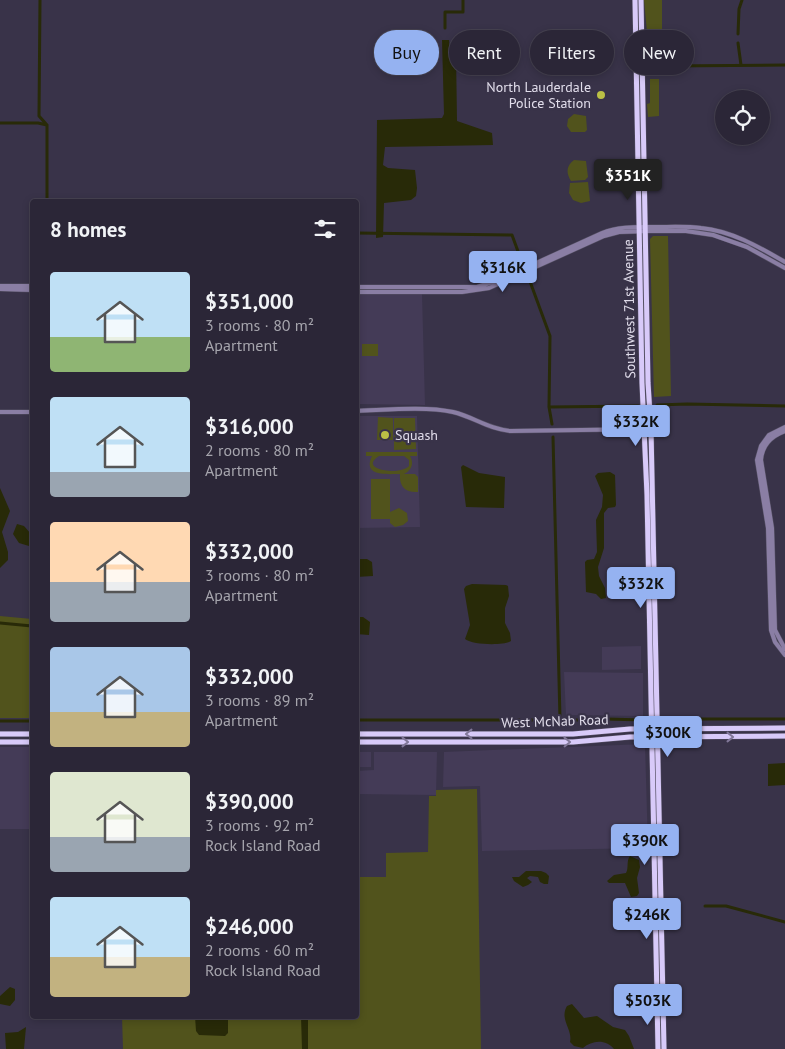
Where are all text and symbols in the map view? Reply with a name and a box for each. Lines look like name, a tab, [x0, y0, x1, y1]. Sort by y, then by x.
chip: Buy	[374, 30, 439, 75]
chip: Rent	[449, 30, 520, 75]
chip: Filters	[530, 30, 614, 75]
chip: New	[624, 30, 694, 75]
place label: North Lauderdale Police Station	[486, 78, 591, 112]
marker: North Lauderdale Police Station	[595, 89, 607, 101]
map controls	[715, 90, 770, 145]
button: locate	[715, 90, 770, 145]
pin: $351K	[593, 158, 663, 201]
text: $351K	[605, 165, 651, 185]
icon: filters	[311, 215, 339, 243]
text: 8 homes	[50, 216, 126, 243]
street label: Southwest 71st Avenue	[619, 239, 639, 379]
pin: $316K	[468, 250, 538, 293]
text: $316K	[480, 257, 526, 277]
text: $351,000	[205, 288, 294, 315]
icon: home	[90, 292, 150, 352]
text: 3 rooms · 80 m²	[205, 315, 314, 335]
text: Apartment	[205, 335, 278, 355]
pin: $332K	[601, 404, 671, 447]
text: $332K	[613, 411, 659, 431]
text: $316,000	[205, 413, 294, 440]
icon: home	[90, 417, 150, 477]
place label: Squash	[395, 426, 438, 444]
marker: Squash	[379, 429, 391, 441]
text: 2 rooms · 80 m²	[205, 440, 314, 460]
text: Apartment	[205, 460, 278, 480]
text: $332,000	[205, 538, 294, 565]
icon: home	[90, 542, 150, 602]
text: 3 rooms · 80 m²	[205, 565, 314, 585]
pin: $332K	[606, 566, 676, 609]
text: $332K	[618, 573, 664, 593]
text: Apartment	[205, 585, 278, 605]
text: $332,000	[205, 663, 294, 690]
icon: home	[90, 667, 150, 727]
text: 3 rooms · 89 m²	[205, 690, 314, 710]
text: Apartment	[205, 710, 278, 730]
street label: West McNab Road	[501, 710, 609, 732]
pin: $300K	[633, 716, 703, 758]
text: $300K	[645, 722, 691, 742]
one-way arrow	[465, 729, 472, 739]
one-way arrow	[726, 732, 734, 742]
one-way arrow	[564, 736, 572, 747]
one-way arrow	[402, 737, 409, 747]
text: $390,000	[205, 788, 294, 815]
icon: home	[90, 792, 150, 852]
text: 3 rooms · 92 m²	[205, 815, 314, 835]
pin: $390K	[610, 824, 680, 866]
text: $390K	[622, 830, 668, 850]
text: Rock Island Road	[205, 835, 321, 855]
pin: $246K	[612, 898, 682, 940]
text: $246K	[624, 904, 670, 924]
text: $246,000	[205, 913, 294, 940]
icon: home	[90, 917, 150, 977]
text: 2 rooms · 60 m²	[205, 940, 314, 960]
text: Rock Island Road	[205, 960, 321, 980]
pin: $503K	[613, 984, 683, 1026]
text: $503K	[625, 990, 671, 1010]

